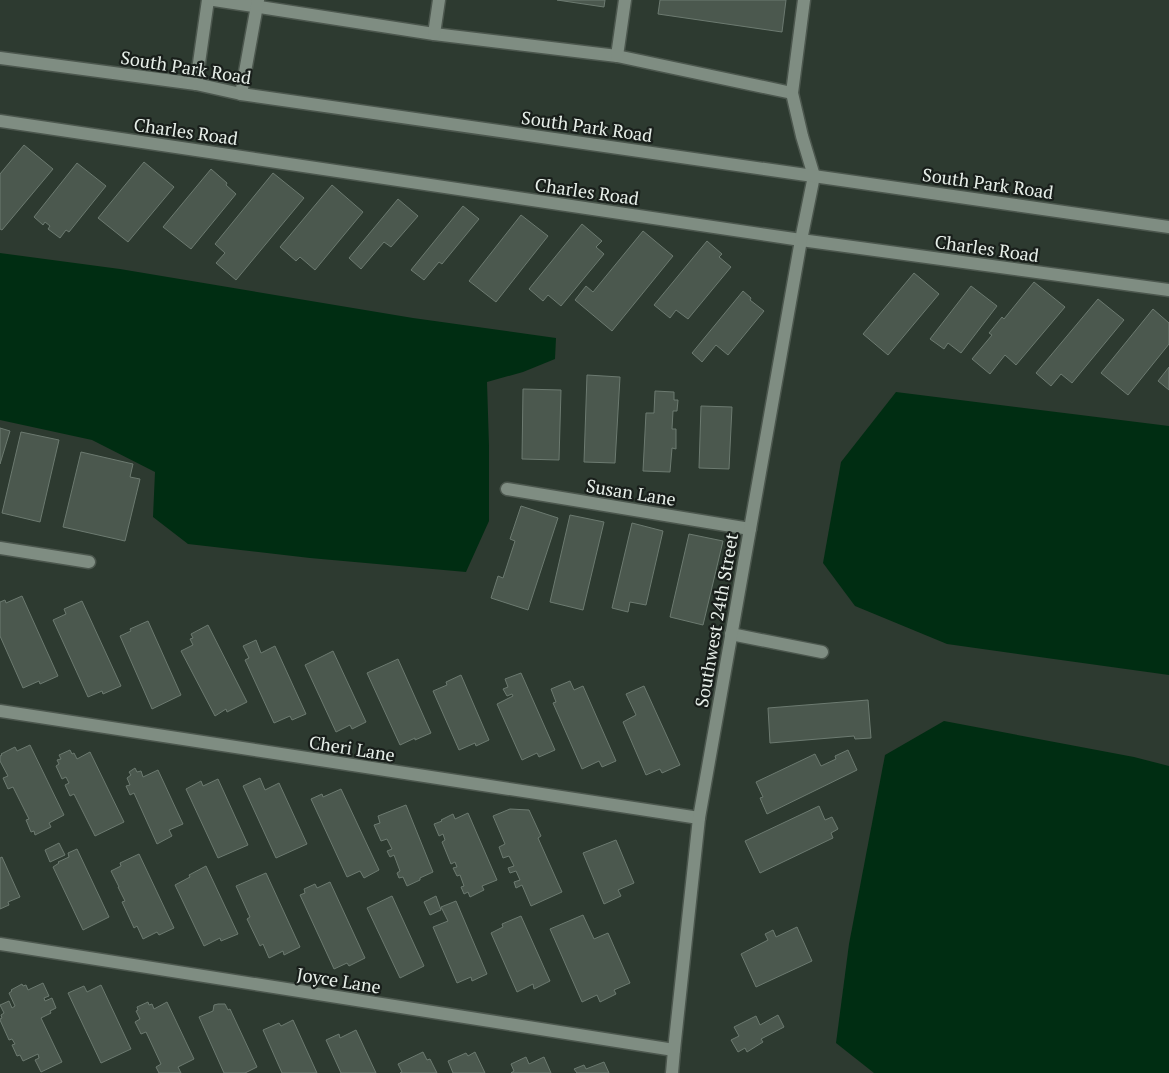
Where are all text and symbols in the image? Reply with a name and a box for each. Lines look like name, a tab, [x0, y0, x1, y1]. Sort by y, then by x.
street label: South Park Road	[119, 45, 253, 89]
street label: South Park Road	[520, 105, 654, 147]
street label: Charles Road	[132, 112, 240, 150]
street label: South Park Road	[921, 162, 1055, 204]
street label: Charles Road	[533, 172, 641, 210]
street label: Charles Road	[933, 229, 1041, 267]
street label: Susan Lane	[584, 473, 678, 511]
street label: Southwest 24th Street	[689, 531, 743, 709]
street label: Cheri Lane	[307, 729, 397, 767]
street label: Joyce Lane	[295, 962, 383, 998]

